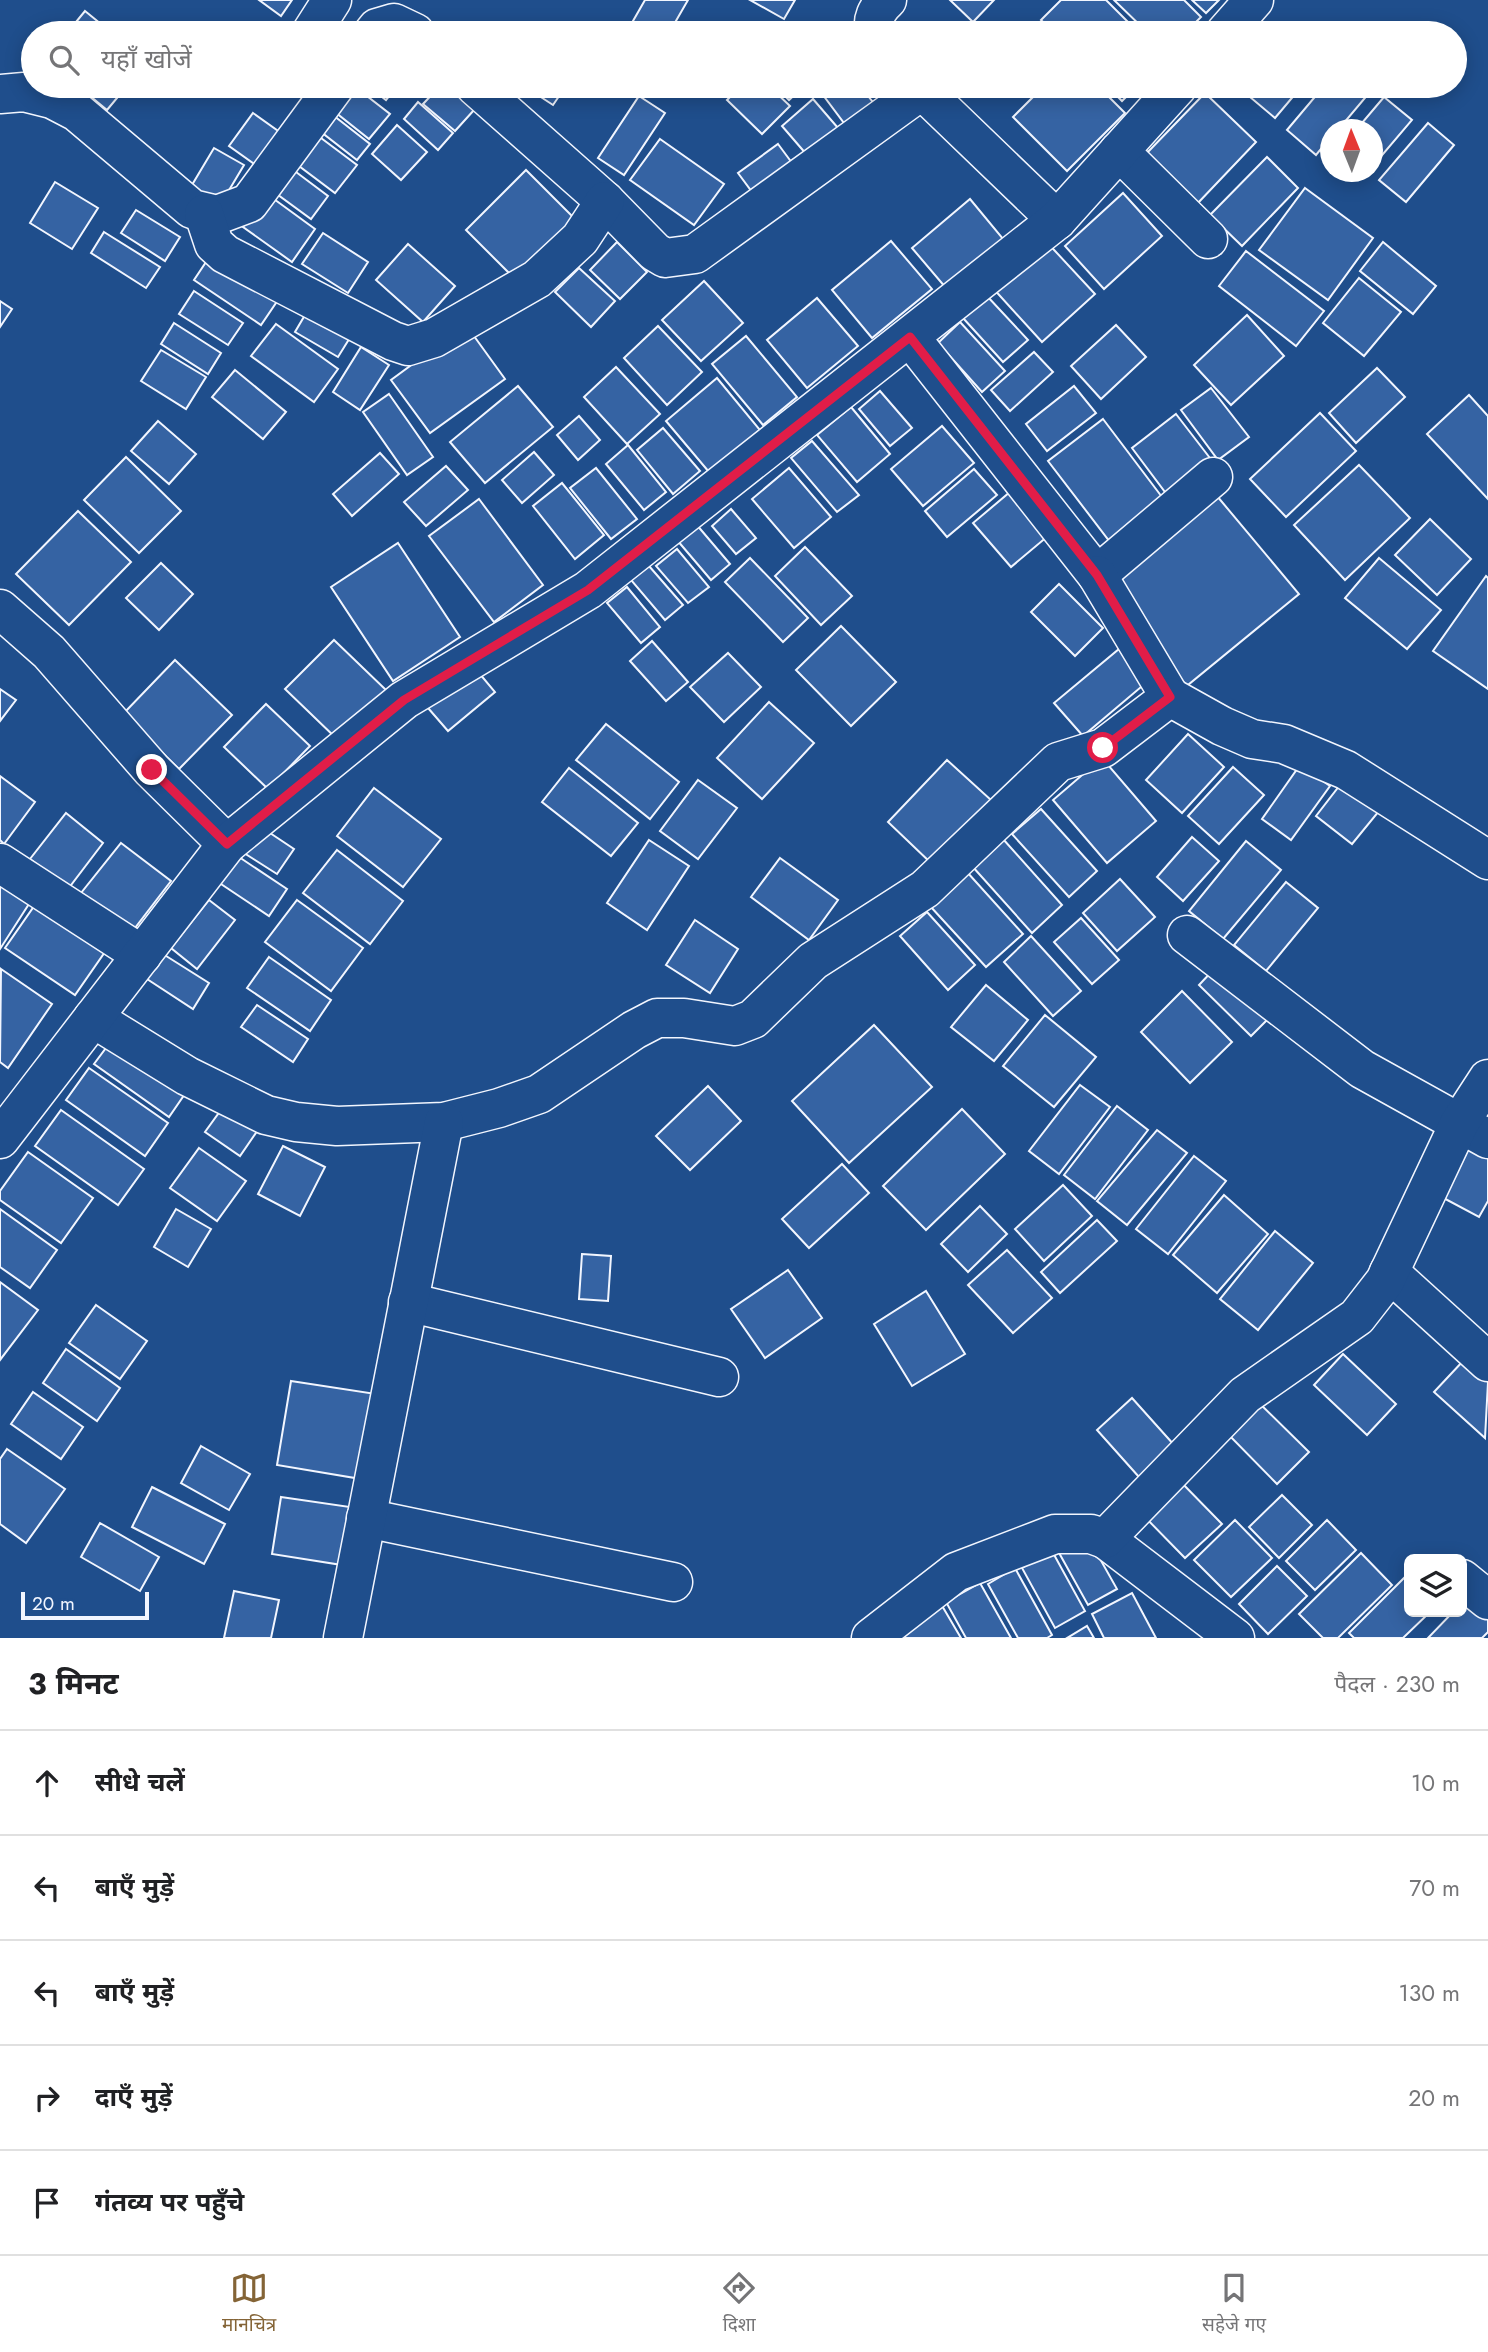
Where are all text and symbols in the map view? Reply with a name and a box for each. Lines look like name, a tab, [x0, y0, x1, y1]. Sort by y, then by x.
search box	[21, 21, 1467, 98]
text: यहाँ खोजें	[101, 40, 192, 78]
icon: search	[45, 41, 83, 79]
north arrow	[1320, 119, 1383, 182]
route start	[1087, 732, 1118, 763]
route end	[136, 754, 167, 785]
map controls	[1404, 1554, 1467, 1617]
button: layers	[1404, 1554, 1467, 1617]
scale bar	[21, 1589, 149, 1621]
text: 20 m	[32, 1590, 75, 1617]
text: 3 मिनट	[28, 1662, 119, 1705]
text: पैदल · 230 m	[1334, 1667, 1460, 1701]
text: सीधे चलें	[95, 1763, 185, 1801]
icon: ahead	[28, 1764, 66, 1802]
text: 10 m	[1411, 1766, 1460, 1800]
text: बाएँ मुड़ें	[95, 1868, 174, 1906]
icon: left	[28, 1869, 66, 1907]
text: 70 m	[1409, 1871, 1460, 1905]
text: बाएँ मुड़ें	[95, 1973, 174, 2011]
icon: left	[28, 1974, 66, 2012]
text: 130 m	[1398, 1976, 1460, 2010]
text: दाएँ मुड़ें	[95, 2078, 173, 2116]
icon: right	[28, 2079, 66, 2117]
text: 20 m	[1408, 2081, 1460, 2115]
text: गंतव्य पर पहुँचे	[95, 2183, 244, 2221]
icon: arrive	[28, 2184, 66, 2222]
tab: मानचित्र	[222, 2269, 276, 2339]
tab: दिशा	[720, 2269, 758, 2339]
tab: सहेजे गए	[1202, 2269, 1266, 2339]

